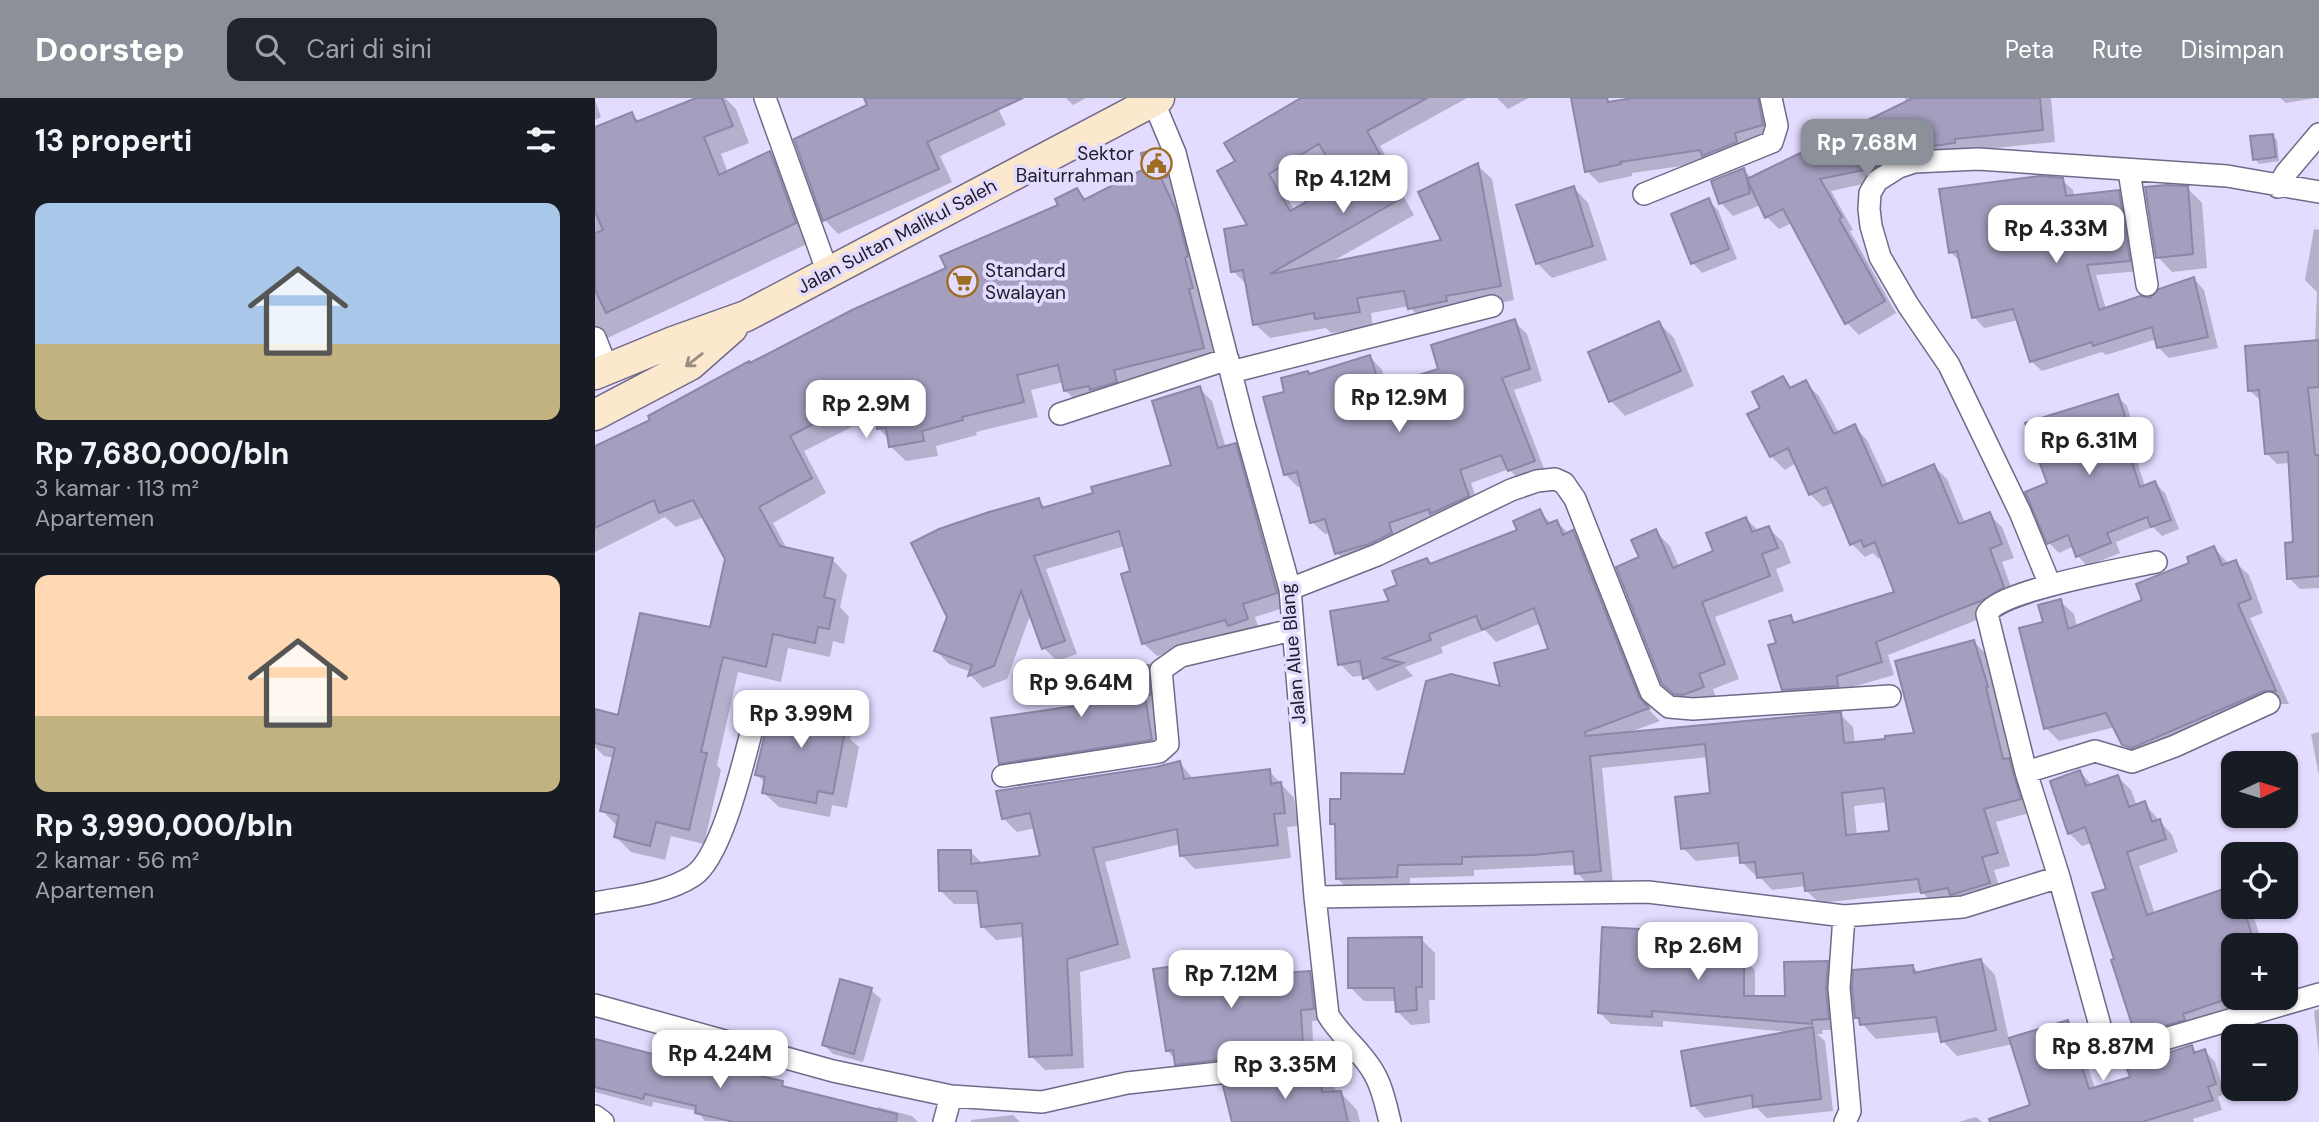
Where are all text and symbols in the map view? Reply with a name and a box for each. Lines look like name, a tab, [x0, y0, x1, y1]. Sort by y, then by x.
search box	[227, 18, 717, 81]
text: Doorstep	[35, 28, 185, 71]
icon: search	[251, 30, 289, 68]
text: Cari di sini	[307, 32, 432, 66]
text: Peta	[2005, 34, 2054, 65]
text: Rute	[2092, 34, 2143, 65]
text: Disimpan	[2181, 34, 2284, 65]
pin: Rp 7.68M	[1795, 120, 1939, 179]
text: 13 properti	[35, 121, 192, 160]
icon: filters	[522, 121, 560, 159]
text: Rp 7.68M	[1817, 127, 1917, 157]
place label: Sektor Baiturrahman	[1016, 141, 1134, 188]
public building icon: Sektor Baiturrahman	[1140, 147, 1174, 181]
pin: Rp 4.12M	[1271, 156, 1415, 215]
text: Rp 4.12M	[1295, 163, 1392, 193]
street label: Jalan Sultan Malikul Saleh	[793, 173, 1001, 299]
pin: Rp 4.33M	[1984, 206, 2128, 265]
text: Rp 4.33M	[2004, 213, 2108, 243]
icon: home	[235, 248, 361, 374]
place label: Standard Swalayan	[985, 258, 1066, 305]
supermarket icon: Standard Swalayan	[945, 264, 979, 298]
one-way arrow	[685, 353, 704, 368]
pin: Rp 12.9M	[1327, 374, 1471, 434]
pin: Rp 2.9M	[801, 380, 931, 440]
text: Rp 12.9M	[1351, 382, 1447, 412]
text: Rp 2.9M	[822, 388, 910, 418]
pin: Rp 6.31M	[2017, 418, 2161, 477]
text: Rp 6.31M	[2040, 425, 2138, 455]
text: Rp 7,680,000/bln	[35, 434, 289, 473]
text: 3 kamar · 113 m²	[35, 473, 199, 503]
text: Apartemen	[35, 503, 154, 533]
street label: Jalan Alue Blang	[1274, 582, 1312, 726]
icon: home	[235, 620, 361, 746]
pin: Rp 9.64M	[1009, 660, 1153, 719]
text: Rp 9.64M	[1029, 667, 1133, 697]
pin: Rp 3.99M	[729, 690, 873, 750]
text: Rp 3.99M	[749, 698, 853, 728]
north arrow	[2221, 751, 2298, 828]
map controls	[2221, 751, 2298, 1101]
text: Rp 3,990,000/bln	[35, 806, 293, 845]
button: locate	[2221, 842, 2298, 919]
text: 2 kamar · 56 m²	[35, 845, 199, 875]
text: Apartemen	[35, 875, 154, 905]
pin: Rp 2.6M	[1633, 922, 1763, 982]
text: Rp 2.6M	[1654, 930, 1742, 960]
button: +	[2221, 933, 2298, 1010]
pin: Rp 7.12M	[1159, 950, 1303, 1010]
text: Rp 7.12M	[1184, 958, 1278, 988]
pin: Rp 8.87M	[2031, 1024, 2175, 1083]
button: −	[2221, 1024, 2298, 1101]
pin: Rp 4.24M	[648, 1030, 792, 1090]
text: Rp 8.87M	[2052, 1031, 2154, 1061]
text: Rp 4.24M	[668, 1038, 772, 1068]
pin: Rp 3.35M	[1213, 1042, 1357, 1101]
text: Rp 3.35M	[1233, 1049, 1337, 1079]

